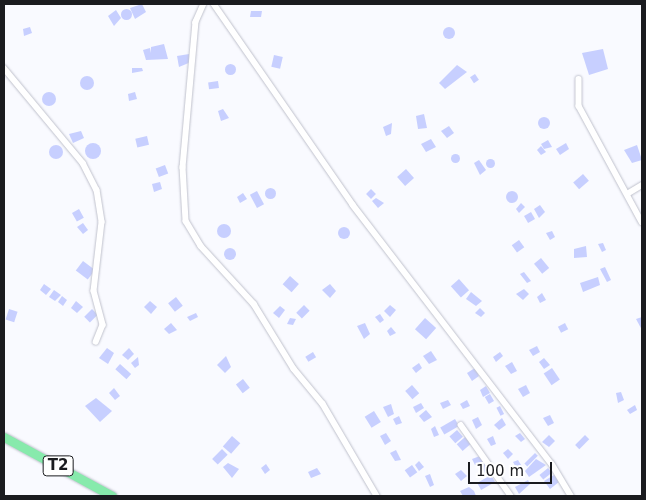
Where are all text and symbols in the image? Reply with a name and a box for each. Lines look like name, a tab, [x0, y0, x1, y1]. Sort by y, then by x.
scale bar	[471, 452, 555, 484]
road number: T2	[42, 454, 74, 478]
text: 100 m	[476, 462, 524, 480]

